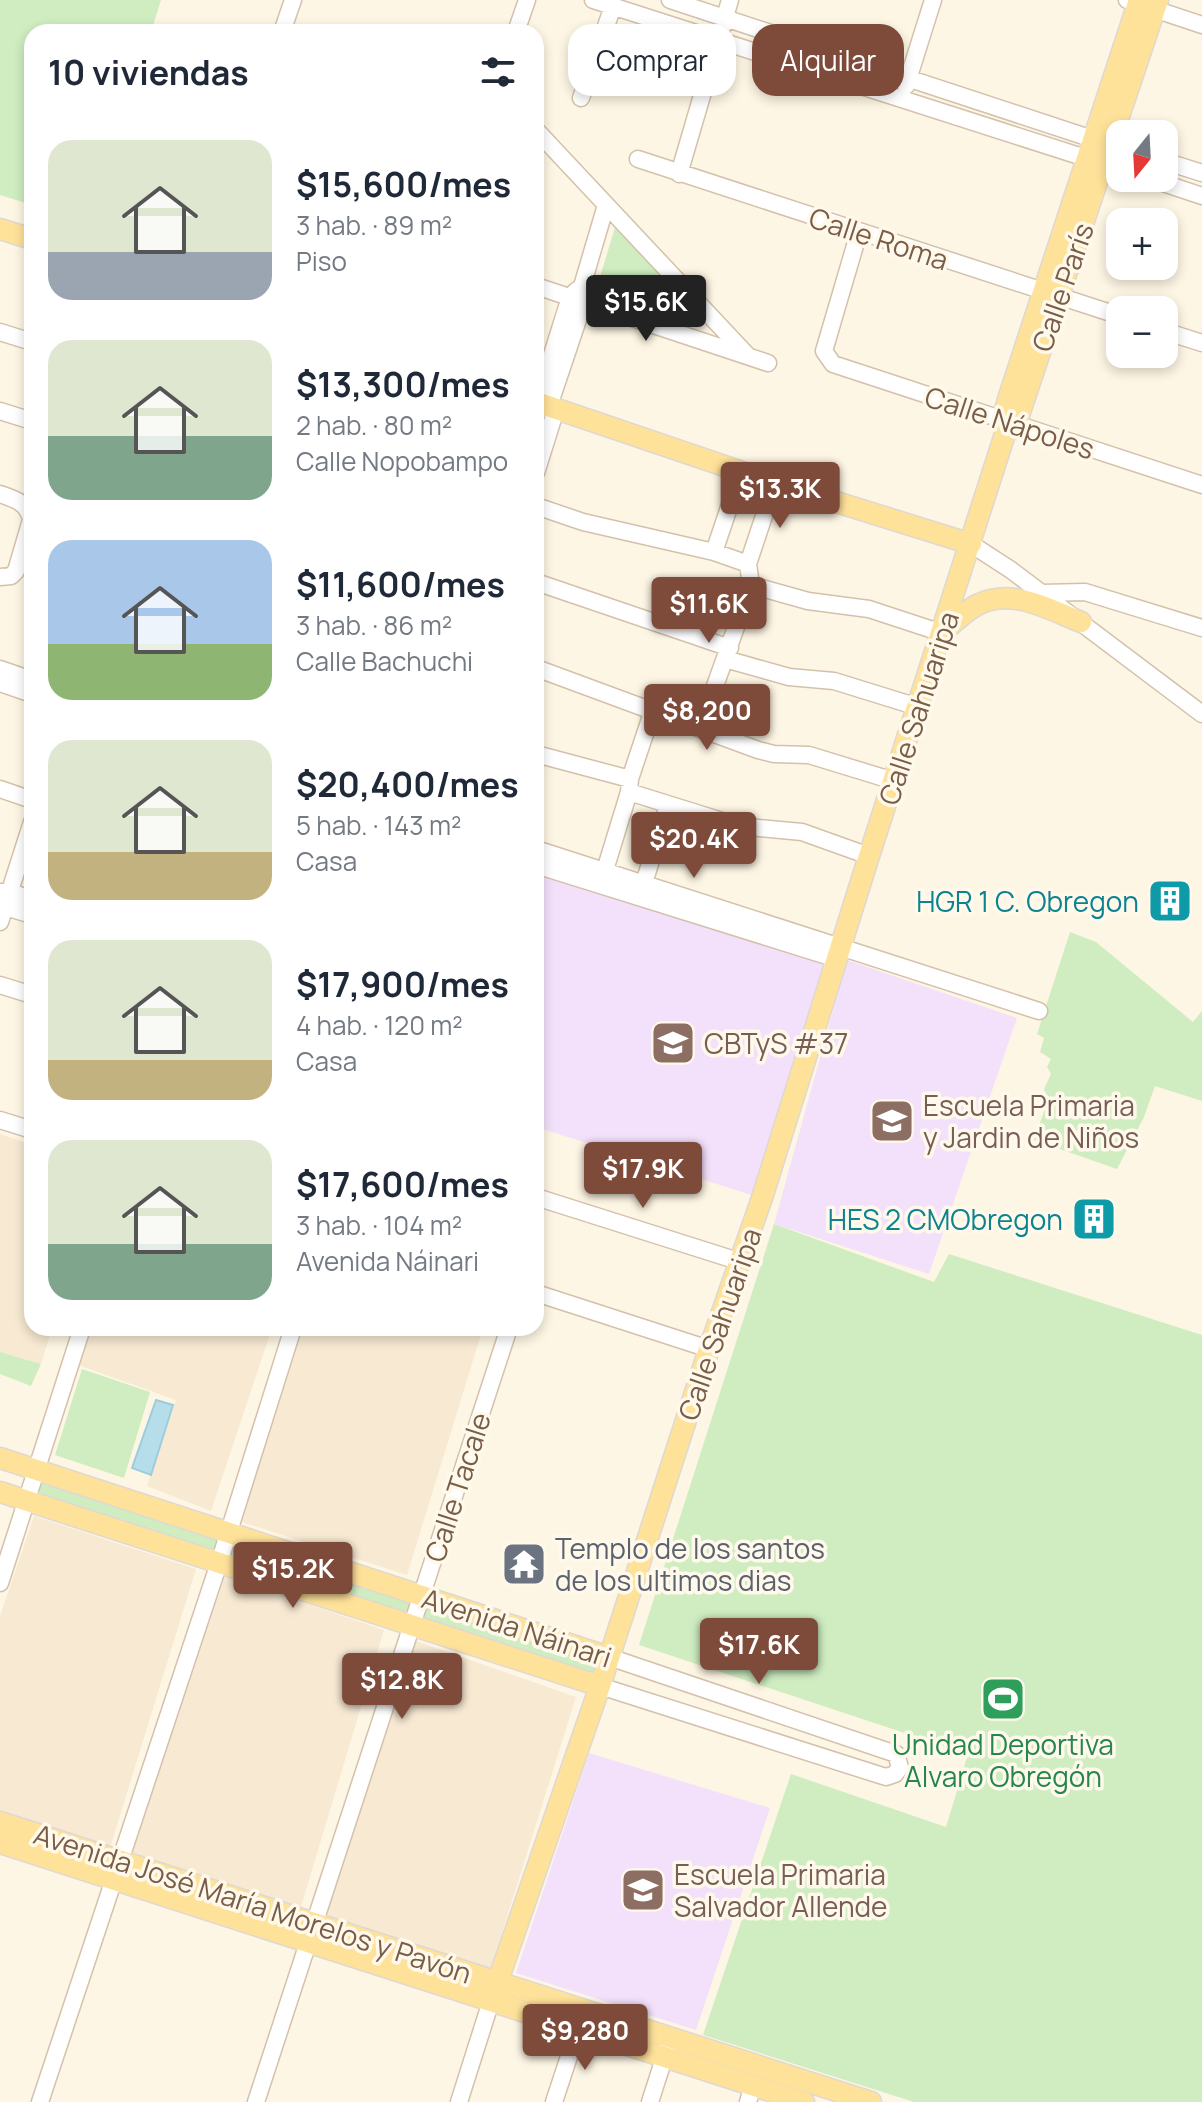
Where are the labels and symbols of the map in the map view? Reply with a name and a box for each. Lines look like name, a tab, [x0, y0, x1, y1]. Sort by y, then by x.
north arrow	[1106, 120, 1178, 192]
street label: Calle Roma	[805, 198, 953, 278]
street label: Calle París	[1022, 218, 1102, 356]
pin: $15.6K	[581, 275, 711, 343]
street label: Calle Nápoles	[920, 377, 1100, 467]
pin: $13.3K	[715, 462, 845, 530]
pin: $11.6K	[644, 577, 774, 645]
street label: Calle Sahuaripa	[869, 607, 967, 809]
pin: $8,200	[642, 684, 772, 752]
pin: $20.4K	[629, 812, 759, 880]
building icon: HGR 1 C. Obregon	[1146, 877, 1194, 925]
place label: HGR 1 C. Obregon	[916, 882, 1139, 920]
school or university icon: CBTyS #37	[649, 1019, 697, 1067]
place label: CBTyS #37	[704, 1024, 848, 1062]
place label: Escuela Primaria y Jardin de Niños	[923, 1086, 1139, 1156]
school or university icon: Escuela Primaria y Jardin de Niños	[868, 1097, 916, 1145]
pin: $17.9K	[578, 1142, 708, 1210]
building icon: HES 2 CMObregon	[1070, 1195, 1118, 1243]
place label: HES 2 CMObregon	[828, 1200, 1063, 1238]
street label: Calle Sahuaripa	[668, 1223, 770, 1425]
street label: Calle Tacale	[415, 1408, 499, 1566]
place label: Templo de los santos de los ultimos dias	[555, 1529, 825, 1599]
temple icon: Templo de los santos de los ultimos dias	[500, 1540, 548, 1588]
pin: $15.2K	[228, 1542, 358, 1610]
street label: Avenida Náinari	[417, 1578, 617, 1676]
pin: $17.6K	[694, 1618, 824, 1686]
pin: $12.8K	[337, 1653, 467, 1721]
sports icon: Unidad Deportiva Alvaro Obregón	[979, 1675, 1027, 1723]
place label: Unidad Deportiva Alvaro Obregón	[892, 1725, 1114, 1795]
street label: Avenida José María Morelos y Pavón	[29, 1814, 477, 1992]
place label: Escuela Primaria Salvador Allende	[674, 1855, 887, 1925]
school or university icon: Escuela Primaria Salvador Allende	[619, 1866, 667, 1914]
pin: $9,280	[520, 2004, 650, 2072]

